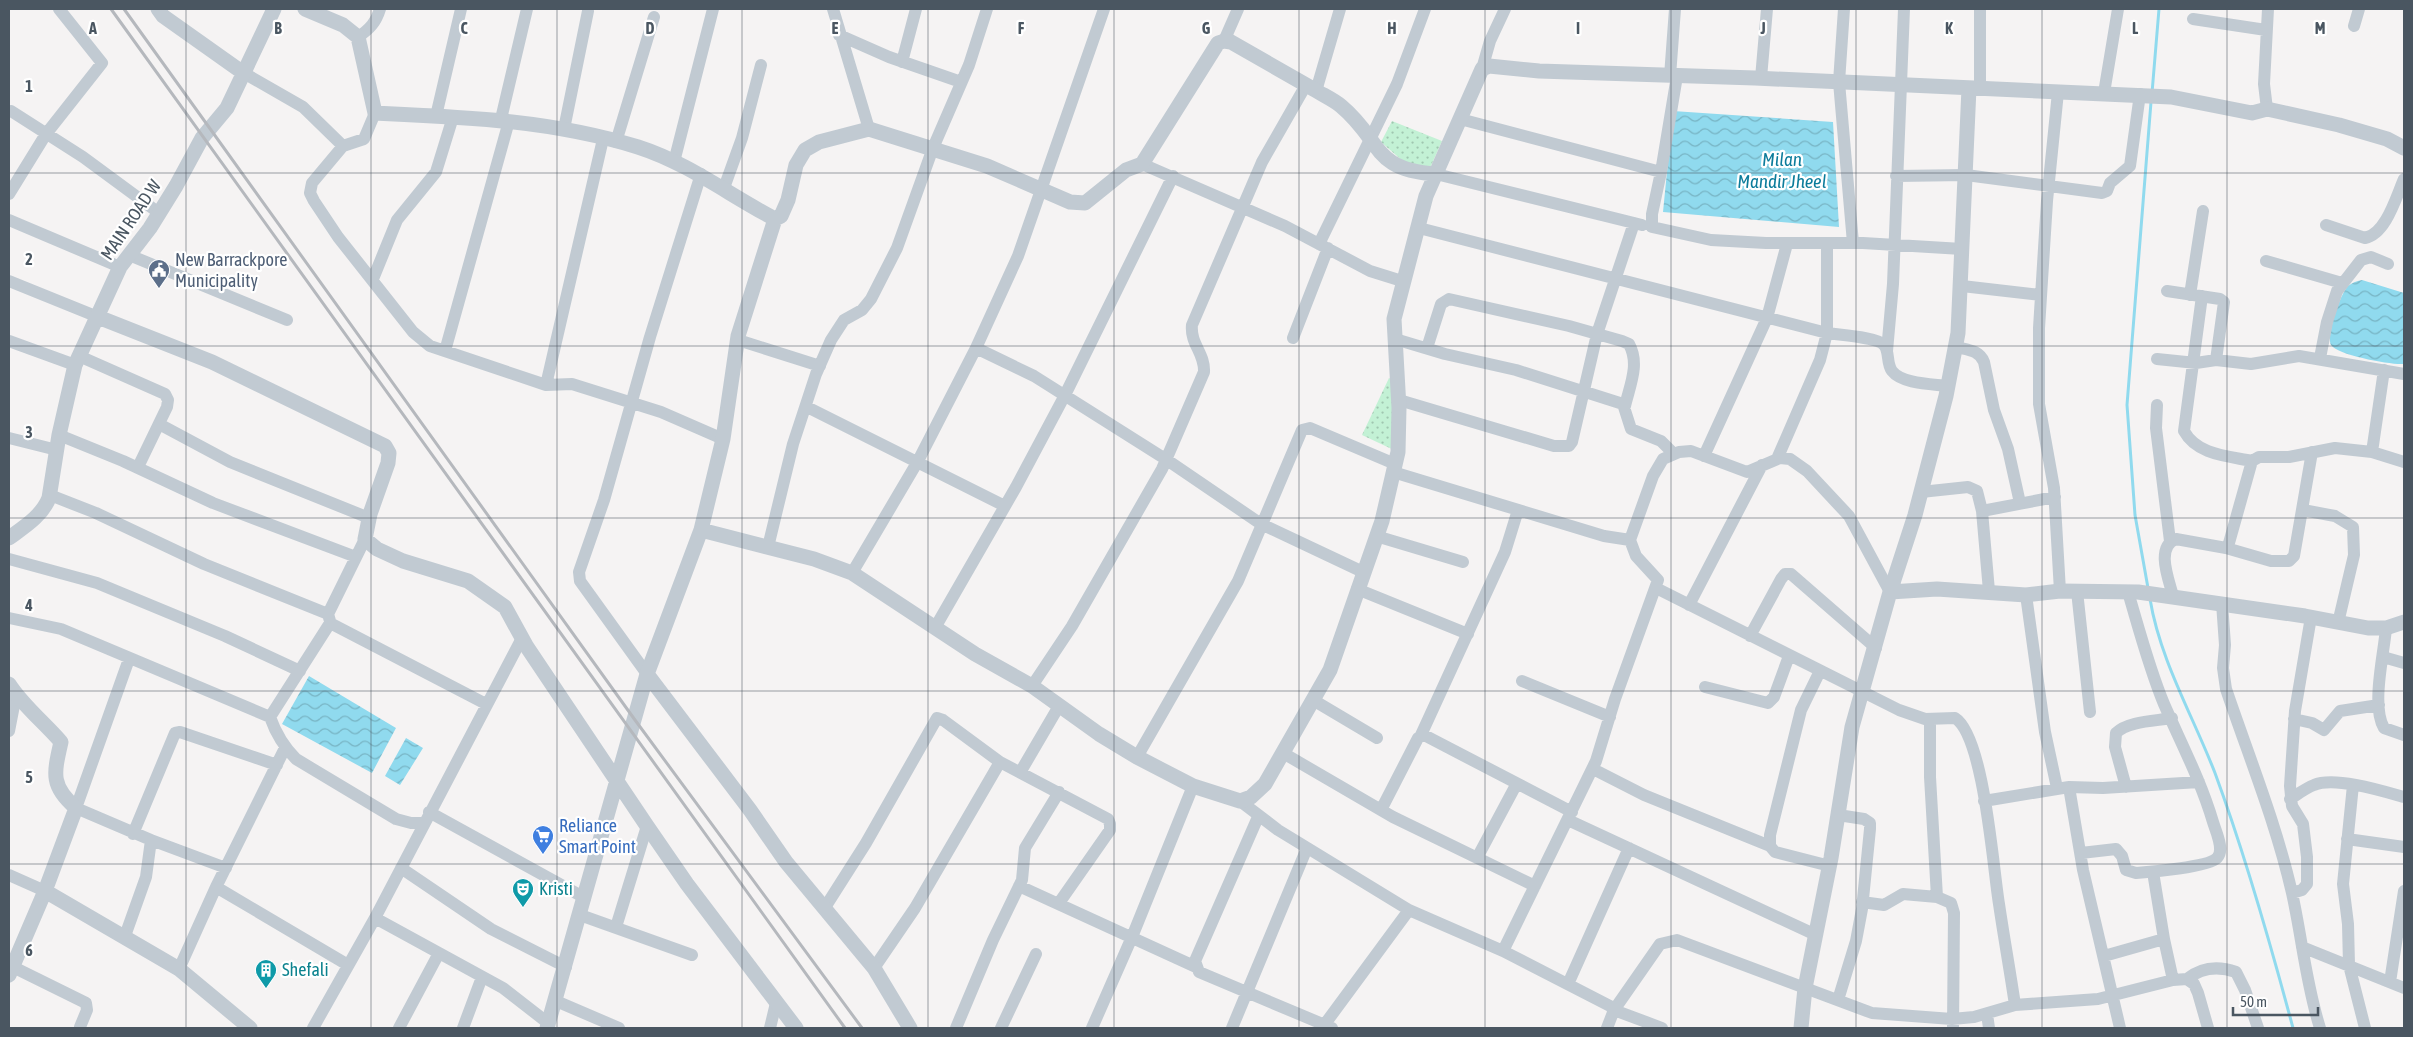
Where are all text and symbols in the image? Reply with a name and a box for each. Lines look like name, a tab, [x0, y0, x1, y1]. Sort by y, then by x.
text: A	[88, 19, 97, 37]
text: B	[274, 19, 282, 37]
text: C	[460, 19, 468, 37]
text: D	[646, 19, 655, 37]
text: E	[832, 19, 839, 37]
text: F	[1018, 19, 1025, 37]
text: G	[1202, 19, 1211, 37]
text: H	[1387, 19, 1397, 37]
text: I	[1576, 19, 1580, 37]
text: J	[1759, 19, 1766, 37]
text: K	[1945, 19, 1953, 37]
text: L	[2132, 19, 2139, 37]
text: M	[2315, 19, 2325, 37]
text: 1	[25, 77, 33, 95]
water label: Milan Mandir Jheel	[1737, 148, 1827, 192]
street label: MAIN ROAD W	[96, 176, 165, 264]
place label: New Barrackpore Municipality	[175, 249, 287, 291]
text: 2	[25, 250, 33, 268]
public building icon: New Barrackpore Municipality	[147, 258, 171, 289]
text: 3	[25, 423, 33, 441]
text: 4	[24, 596, 33, 614]
text: 5	[25, 768, 33, 786]
place label: Reliance Smart Point	[559, 815, 636, 857]
supermarket icon: Reliance Smart Point	[531, 824, 555, 855]
theatre icon: Kristi	[511, 877, 535, 908]
place label: Kristi	[539, 878, 573, 899]
text: 6	[25, 941, 33, 959]
building icon: Shefali	[254, 958, 278, 989]
place label: Shefali	[282, 959, 329, 980]
scale bar	[2233, 984, 2318, 1016]
text: 50 m	[2240, 993, 2267, 1010]

